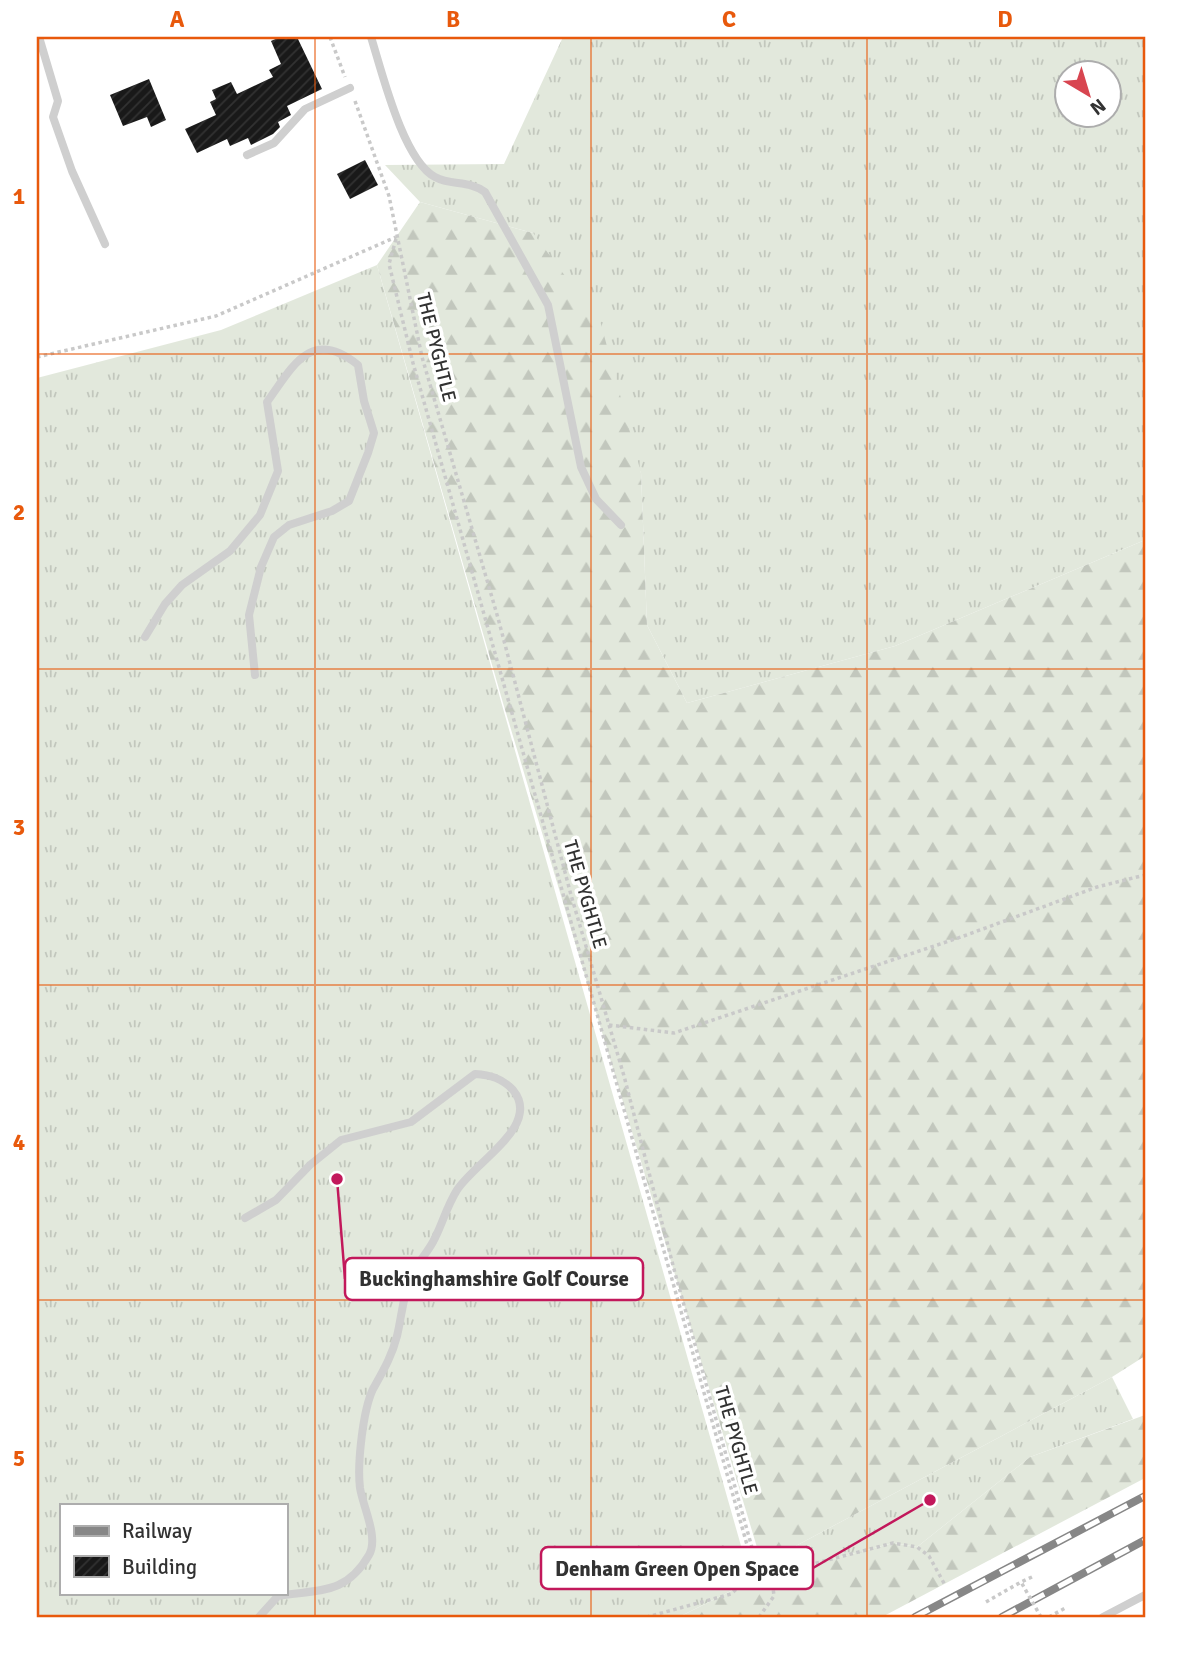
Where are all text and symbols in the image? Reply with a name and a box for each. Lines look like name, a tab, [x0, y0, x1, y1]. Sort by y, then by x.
text: A	[170, 5, 185, 34]
text: B	[446, 5, 460, 34]
text: C	[722, 5, 736, 34]
text: D	[997, 5, 1013, 34]
north arrow	[1052, 60, 1122, 130]
text: N	[1085, 93, 1110, 120]
text: 1	[13, 182, 25, 211]
street label: THE PYGHTLE	[411, 290, 461, 404]
text: 2	[13, 498, 25, 527]
text: 3	[13, 813, 25, 842]
street label: THE PYGHTLE	[558, 837, 612, 951]
text: 4	[13, 1128, 25, 1157]
callout: Buckinghamshire Golf Course	[345, 1258, 643, 1300]
text: Buckinghamshire Golf Course	[359, 1266, 629, 1292]
street label: THE PYGHTLE	[709, 1383, 763, 1497]
text: 5	[13, 1444, 25, 1473]
legend	[60, 1504, 287, 1594]
text: Railway	[122, 1518, 192, 1544]
callout: Denham Green Open Space	[541, 1547, 813, 1589]
text: Building	[122, 1554, 197, 1580]
text: Denham Green Open Space	[555, 1556, 799, 1582]

